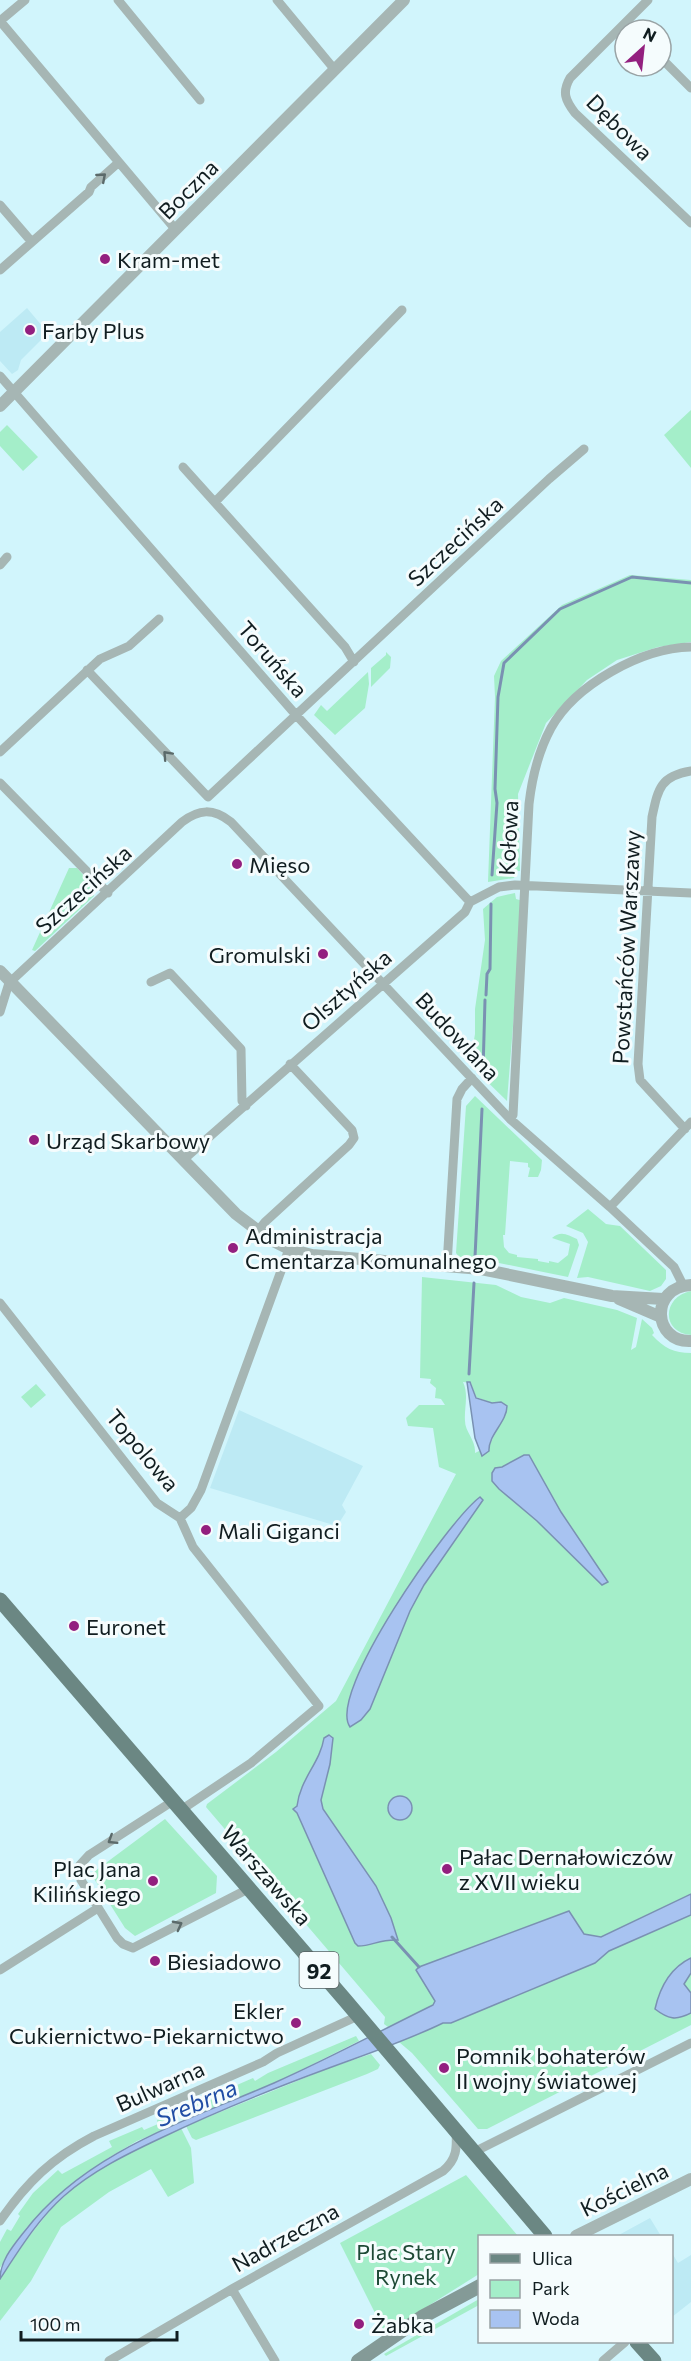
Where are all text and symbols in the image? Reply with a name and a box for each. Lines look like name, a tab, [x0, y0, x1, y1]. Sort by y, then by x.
north arrow	[613, 18, 673, 78]
text: N	[640, 23, 660, 45]
street label: Dębowa	[581, 88, 659, 166]
street label: Boczna	[153, 154, 223, 224]
one-way arrow	[95, 173, 106, 184]
place label: Kram-met	[117, 246, 220, 273]
marker: Kram-met	[98, 252, 112, 266]
place label: Farby Plus	[42, 317, 145, 344]
marker: Farby Plus	[23, 323, 37, 337]
street label: Szczecińska	[402, 490, 508, 592]
street label: Toruńska	[232, 615, 314, 703]
one-way arrow	[164, 751, 175, 762]
street label: Kołowa	[493, 800, 523, 876]
street label: Powstańców Warszawy	[606, 829, 646, 1065]
street label: Szczecińska	[29, 839, 137, 939]
place label: Mięso	[249, 851, 310, 878]
marker: Mięso	[230, 857, 244, 871]
place label: Gromulski	[209, 941, 311, 968]
street label: Olsztyńska	[295, 943, 397, 1037]
marker: Gromulski	[316, 947, 330, 961]
street label: Budowlana	[410, 986, 506, 1086]
place label: Urząd Skarbowy	[46, 1127, 210, 1154]
marker: Urząd Skarbowy	[27, 1133, 41, 1147]
place label: Administracja Cmentarza Komunalnego	[245, 1222, 497, 1274]
marker: Administracja Cmentarza Komunalnego	[226, 1241, 240, 1255]
street label: Topolowa	[101, 1403, 185, 1497]
place label: Mali Giganci	[218, 1517, 340, 1544]
marker: Mali Giganci	[199, 1523, 213, 1537]
place label: Euronet	[86, 1613, 166, 1640]
marker: Euronet	[67, 1619, 81, 1633]
street label: Warszawska	[216, 1819, 318, 1931]
one-way arrow	[108, 1833, 118, 1845]
place label: Pałac Dernałowiczów z XVII wieku	[459, 1843, 673, 1895]
place label: Plac Jana Kilińskiego	[33, 1855, 141, 1907]
marker: Pałac Dernałowiczów z XVII wieku	[440, 1862, 454, 1876]
marker: Plac Jana Kilińskiego	[146, 1874, 160, 1888]
one-way arrow	[171, 1921, 182, 1933]
place label: Biesiadowo	[167, 1948, 281, 1975]
road number: 92	[300, 1952, 338, 1988]
marker: Biesiadowo	[148, 1954, 162, 1968]
place label: Ekler Cukiernictwo-Piekarnictwo	[9, 1997, 284, 2049]
marker: Ekler Cukiernictwo-Piekarnictwo	[289, 2016, 303, 2030]
place label: Pomnik bohaterów II wojny światowej	[456, 2042, 646, 2094]
street label: Bulwarna	[112, 2055, 208, 2117]
marker: Pomnik bohaterów II wojny światowej	[437, 2061, 451, 2075]
water label: Srebrna	[151, 2072, 241, 2132]
street label: Kościelna	[575, 2156, 673, 2222]
street label: Nadrzeczna	[227, 2197, 343, 2277]
legend	[478, 2235, 673, 2343]
park label: Plac Stary Rynek	[356, 2238, 456, 2290]
text: Ulica	[532, 2247, 573, 2269]
text: Park	[532, 2277, 570, 2299]
scale bar	[21, 2304, 177, 2342]
text: Woda	[532, 2307, 580, 2329]
place label: Żabka	[371, 2311, 434, 2338]
text: 100 m	[30, 2313, 80, 2335]
marker: Żabka	[352, 2317, 366, 2331]

